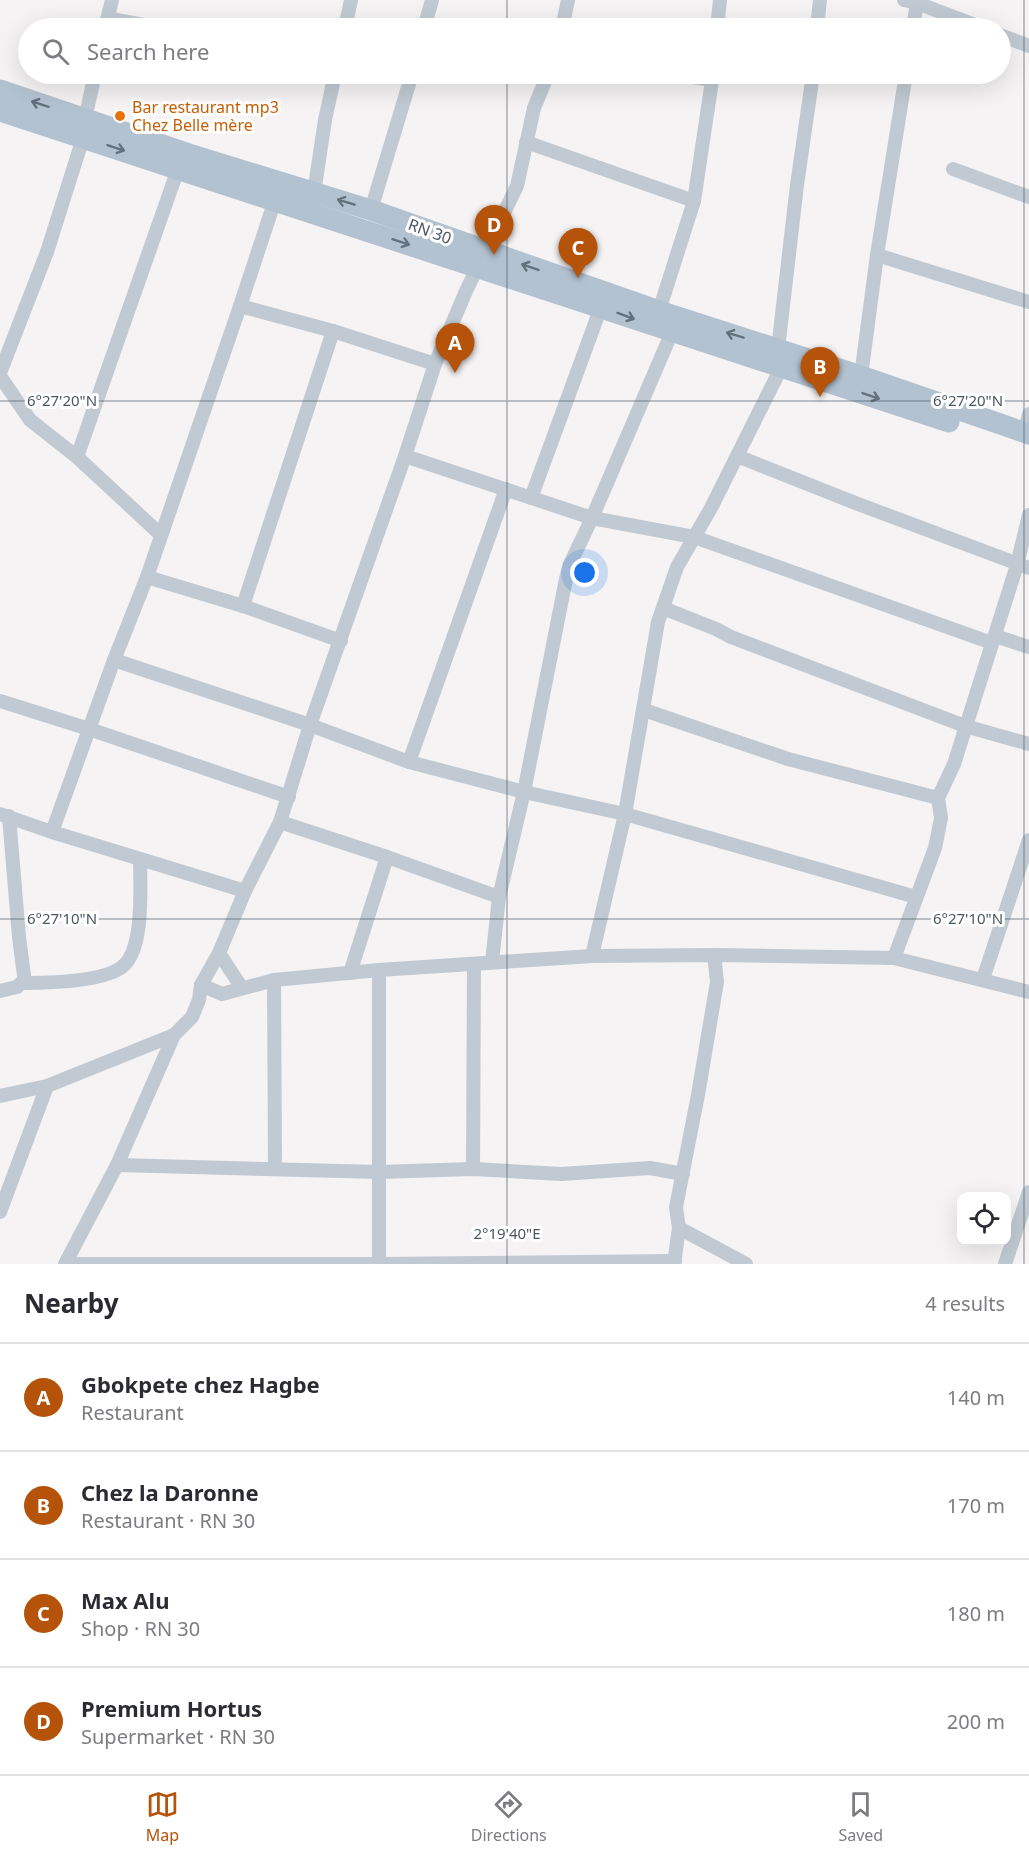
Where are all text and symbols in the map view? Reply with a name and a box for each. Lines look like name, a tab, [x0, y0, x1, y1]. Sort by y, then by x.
search box	[18, 18, 1011, 84]
icon: search	[39, 35, 72, 68]
text: Search here	[87, 36, 209, 66]
place label: Bar restaurant mp3 Chez Belle mère	[132, 96, 279, 136]
one-way arrow	[31, 98, 50, 109]
marker: Bar restaurant mp3 Chez Belle mère	[113, 109, 127, 123]
one-way arrow	[106, 143, 125, 154]
one-way arrow	[337, 196, 356, 207]
pin: D	[474, 206, 514, 255]
street label: RN 30	[405, 213, 455, 249]
pin: C	[558, 228, 598, 278]
one-way arrow	[391, 237, 410, 248]
one-way arrow	[521, 260, 540, 271]
one-way arrow	[616, 311, 635, 322]
pin: A	[436, 324, 474, 373]
one-way arrow	[726, 329, 745, 340]
pin: B	[800, 348, 840, 397]
text: 6°27'20"N	[27, 390, 97, 410]
text: 6°27'20"N	[933, 390, 1003, 410]
one-way arrow	[861, 391, 880, 402]
your location	[570, 558, 599, 587]
text: 6°27'10"N	[27, 908, 97, 928]
text: 6°27'10"N	[933, 908, 1003, 928]
map controls	[957, 1192, 1011, 1246]
button: locate	[957, 1192, 1011, 1246]
text: 2°19'40"E	[473, 1223, 541, 1243]
text: Nearby	[24, 1285, 119, 1321]
text: 4 results	[925, 1290, 1005, 1317]
text: Gbokpete chez Hagbe	[81, 1369, 320, 1399]
text: A	[37, 1384, 50, 1411]
text: 140 m	[947, 1384, 1005, 1411]
text: Restaurant	[81, 1399, 184, 1426]
text: Chez la Daronne	[81, 1477, 259, 1507]
text: B	[37, 1492, 50, 1519]
text: 170 m	[947, 1492, 1005, 1519]
text: Restaurant · RN 30	[81, 1507, 255, 1534]
text: Max Alu	[81, 1585, 169, 1615]
text: C	[37, 1600, 50, 1627]
text: 180 m	[947, 1600, 1005, 1627]
text: Shop · RN 30	[81, 1615, 200, 1642]
text: Premium Hortus	[81, 1693, 262, 1723]
text: D	[36, 1708, 51, 1735]
text: 200 m	[947, 1708, 1005, 1735]
text: Supermarket · RN 30	[81, 1723, 275, 1750]
tab: Map	[146, 1788, 179, 1846]
tab: Directions	[471, 1788, 547, 1846]
tab: Saved	[838, 1788, 883, 1846]

